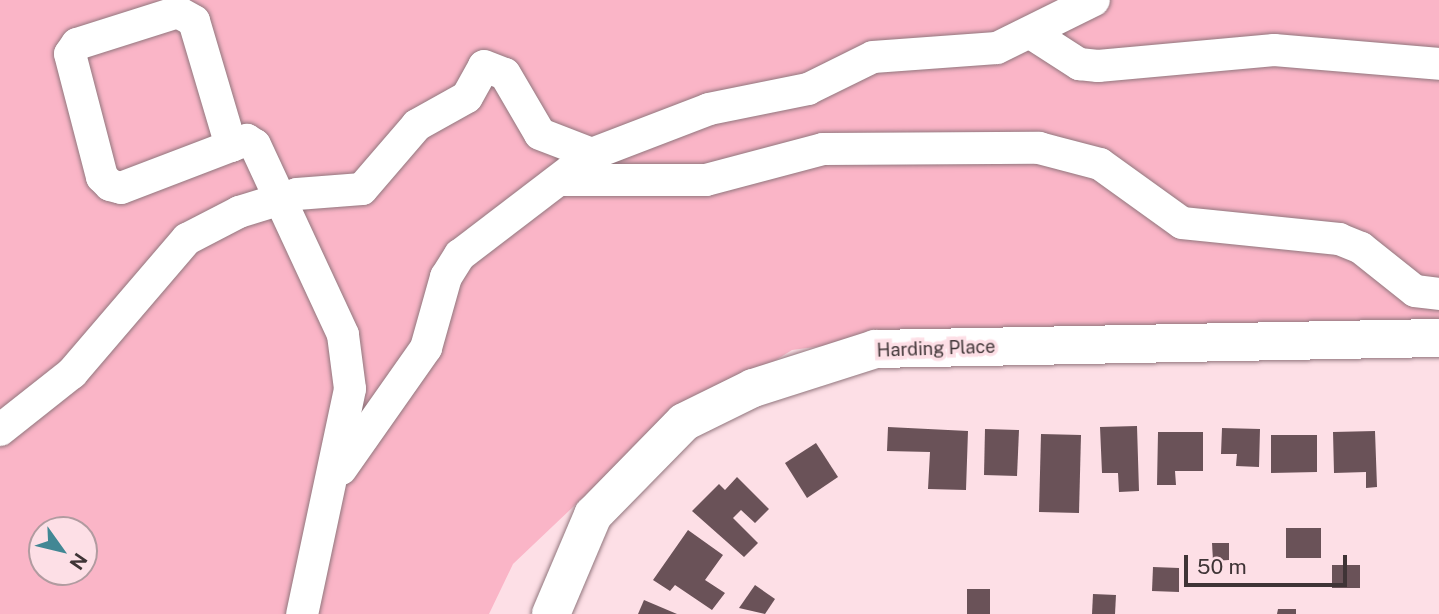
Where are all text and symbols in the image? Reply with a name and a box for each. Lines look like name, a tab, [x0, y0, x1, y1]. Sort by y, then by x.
street label: Harding Place	[876, 336, 996, 362]
north arrow	[28, 516, 98, 586]
scale bar	[1187, 540, 1350, 584]
text: N	[65, 549, 92, 574]
text: 50 m	[1197, 554, 1247, 579]

